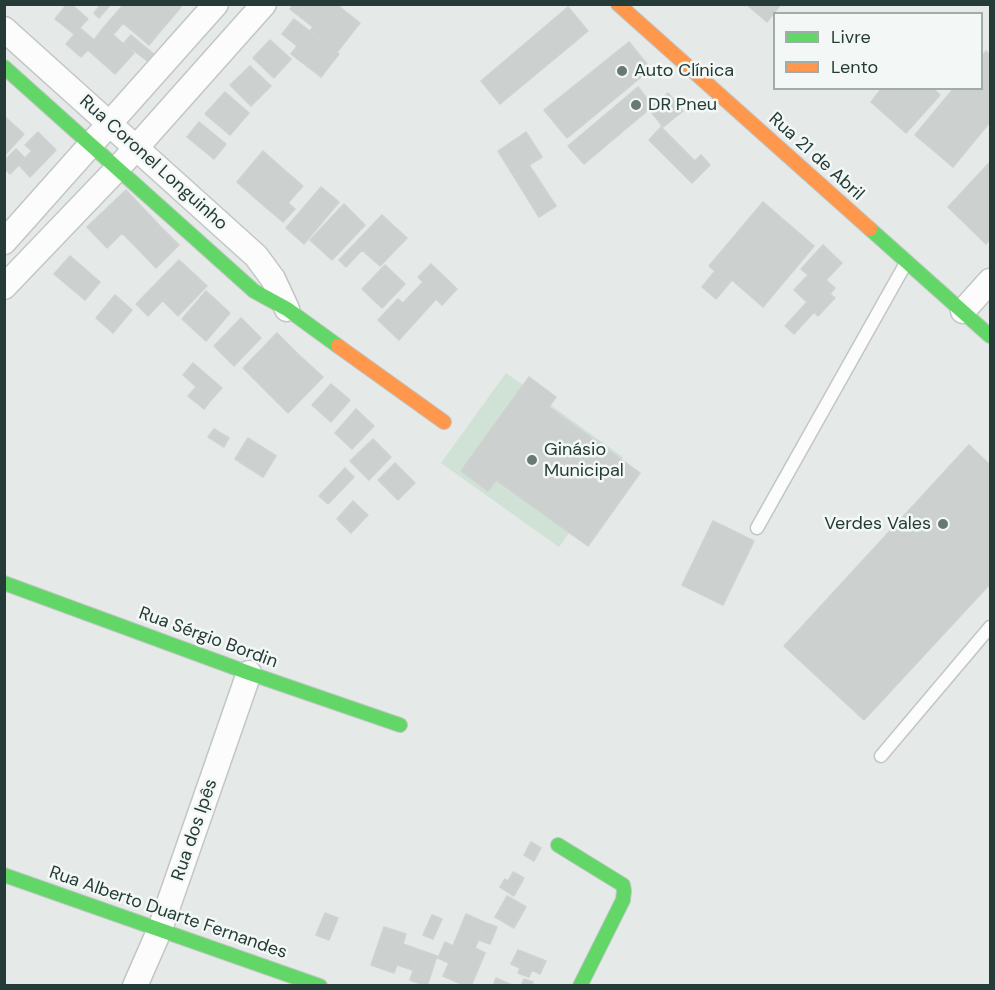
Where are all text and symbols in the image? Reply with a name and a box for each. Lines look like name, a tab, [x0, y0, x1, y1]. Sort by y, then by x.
legend	[773, 12, 983, 90]
text: Livre	[831, 25, 871, 49]
text: Lento	[831, 55, 878, 79]
place label: Auto Clínica	[634, 60, 734, 82]
marker: Auto Clínica	[615, 64, 629, 78]
street label: Rua Coronel Longuinho	[75, 91, 231, 235]
place label: DR Pneu	[648, 94, 717, 116]
marker: DR Pneu	[629, 98, 643, 112]
street label: Rua 21 de Abril	[764, 109, 868, 205]
place label: Ginásio Municipal	[544, 439, 624, 482]
marker: Ginásio Municipal	[525, 453, 539, 467]
place label: Verdes Vales	[824, 513, 931, 535]
marker: Verdes Vales	[936, 517, 950, 531]
street label: Rua Sérgio Bordin	[136, 603, 280, 673]
street label: Rua dos Ipês	[168, 776, 222, 884]
street label: Rua Alberto Duarte Fernandes	[46, 862, 290, 964]

